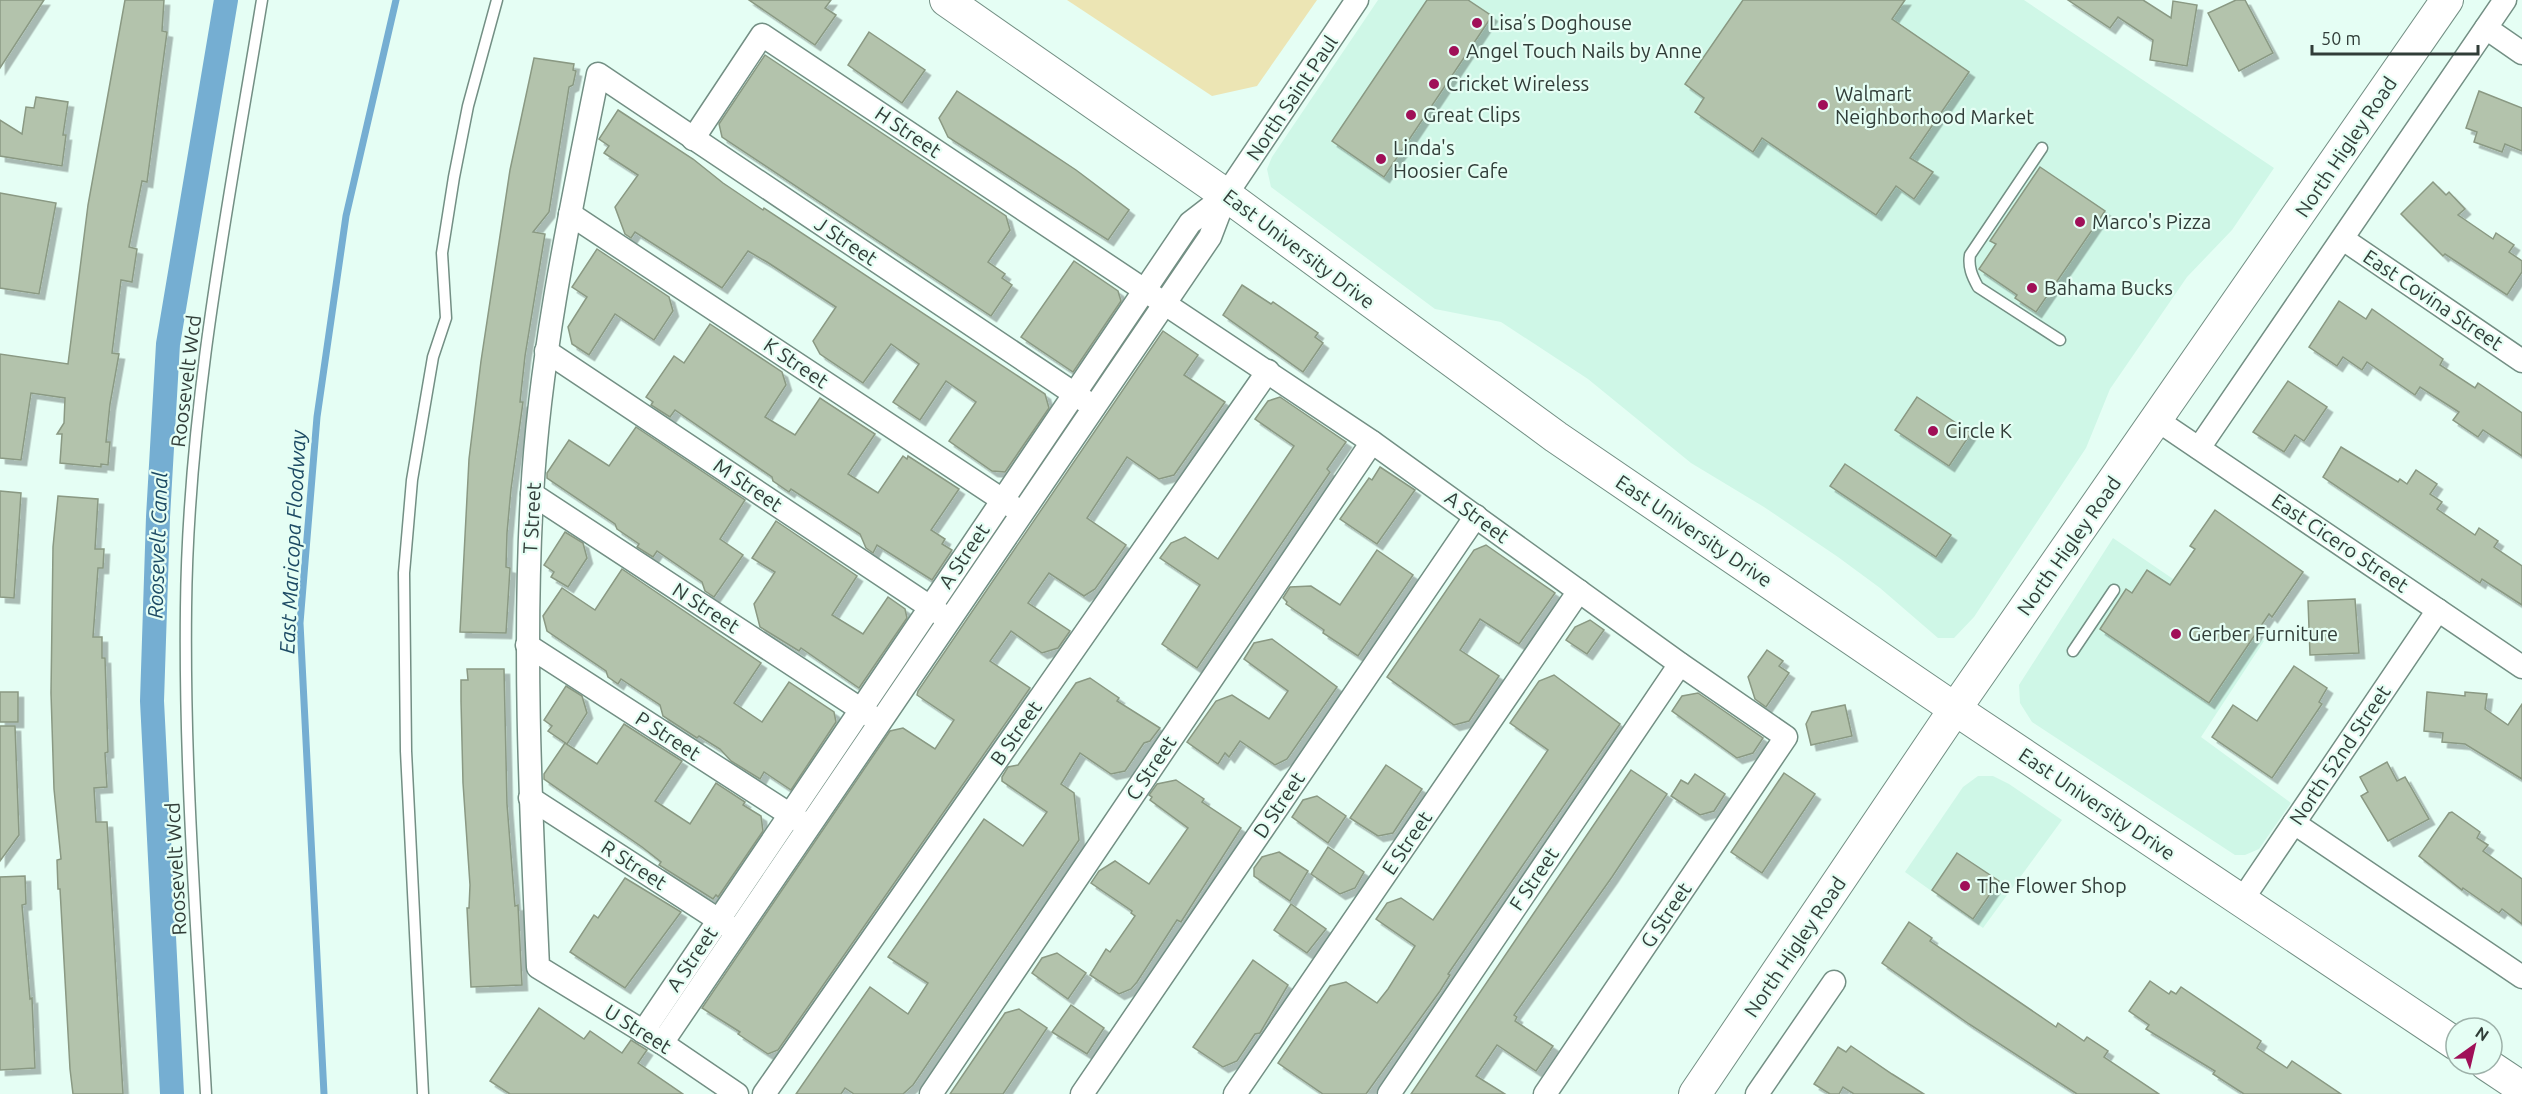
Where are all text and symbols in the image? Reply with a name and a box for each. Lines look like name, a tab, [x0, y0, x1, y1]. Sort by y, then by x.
place label: Lisa’s Doghouse	[1489, 11, 1632, 34]
marker: Lisa’s Doghouse	[1470, 16, 1484, 30]
scale bar	[2312, 18, 2478, 56]
text: 50 m	[2321, 28, 2361, 48]
street label: North Saint Paul	[1241, 31, 1342, 165]
place label: Angel Touch Nails by Anne	[1466, 39, 1702, 62]
marker: Angel Touch Nails by Anne	[1447, 44, 1461, 58]
place label: Cricket Wireless	[1446, 72, 1589, 95]
street label: North Higley Road	[2290, 72, 2401, 221]
marker: Cricket Wireless	[1427, 77, 1441, 91]
place label: Walmart Neighborhood Market	[1835, 82, 2034, 128]
marker: Walmart Neighborhood Market	[1816, 98, 1830, 112]
street label: H Street	[871, 101, 946, 162]
place label: Great Clips	[1423, 103, 1520, 126]
marker: Great Clips	[1404, 108, 1418, 122]
place label: Linda's Hoosier Cafe	[1393, 136, 1508, 182]
marker: Linda's Hoosier Cafe	[1374, 152, 1388, 166]
street label: East University Drive	[1219, 184, 1380, 313]
place label: Marco's Pizza	[2092, 210, 2211, 233]
street label: J Street	[811, 211, 882, 270]
marker: Marco's Pizza	[2073, 215, 2087, 229]
street label: East Covina Street	[2359, 244, 2507, 355]
place label: Bahama Bucks	[2044, 276, 2173, 299]
marker: Bahama Bucks	[2025, 281, 2039, 295]
street label: Roosevelt Wcd	[166, 313, 205, 448]
street label: K Street	[760, 333, 833, 392]
place label: Circle K	[1945, 419, 2012, 442]
marker: Circle K	[1926, 424, 1940, 438]
water label: East Maricopa Floodway	[274, 428, 310, 654]
street label: M Street	[710, 453, 787, 516]
street label: East University Drive	[1612, 470, 1777, 591]
water label: Roosevelt Canal	[142, 471, 172, 619]
street label: North Higley Road	[2012, 472, 2125, 620]
street label: T Street	[518, 482, 545, 554]
street label: A Street	[1441, 486, 1514, 548]
street label: East Cicero Street	[2268, 488, 2413, 597]
street label: A Street	[934, 519, 994, 593]
street label: N Street	[669, 578, 744, 638]
place label: Gerber Furniture	[2188, 622, 2338, 645]
marker: Gerber Furniture	[2169, 627, 2183, 641]
street label: North 52nd Street	[2284, 680, 2395, 829]
street label: B Street	[985, 696, 1046, 769]
street label: P Street	[632, 706, 705, 765]
street label: C Street	[1121, 731, 1181, 804]
street label: East University Drive	[2015, 743, 2180, 864]
street label: D Street	[1248, 767, 1309, 842]
street label: Roosevelt Wcd	[161, 802, 190, 936]
street label: E Street	[1377, 806, 1436, 879]
street label: R Street	[597, 835, 671, 894]
street label: F Street	[1504, 843, 1563, 915]
street label: North Higley Road	[1739, 872, 1850, 1021]
place label: The Flower Shop	[1977, 874, 2127, 897]
street label: G Street	[1635, 878, 1696, 952]
marker: The Flower Shop	[1958, 879, 1972, 893]
street label: A Street	[662, 922, 722, 996]
street label: U Street	[601, 999, 676, 1058]
north arrow	[2444, 1016, 2504, 1076]
text: N	[2472, 1023, 2492, 1044]

